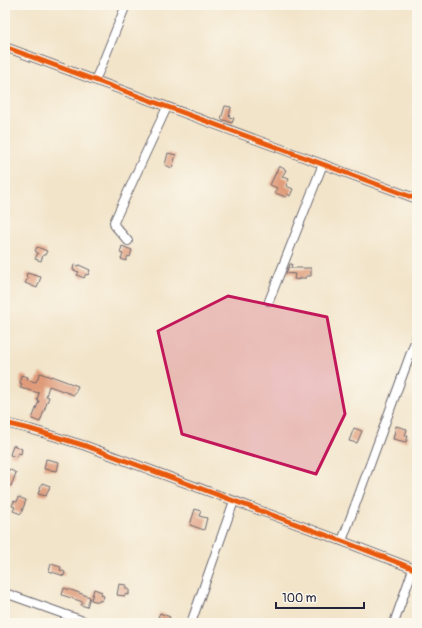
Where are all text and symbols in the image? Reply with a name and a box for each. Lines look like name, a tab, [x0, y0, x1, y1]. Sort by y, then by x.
scale bar	[276, 584, 364, 610]
text: 100 m	[282, 591, 317, 606]

